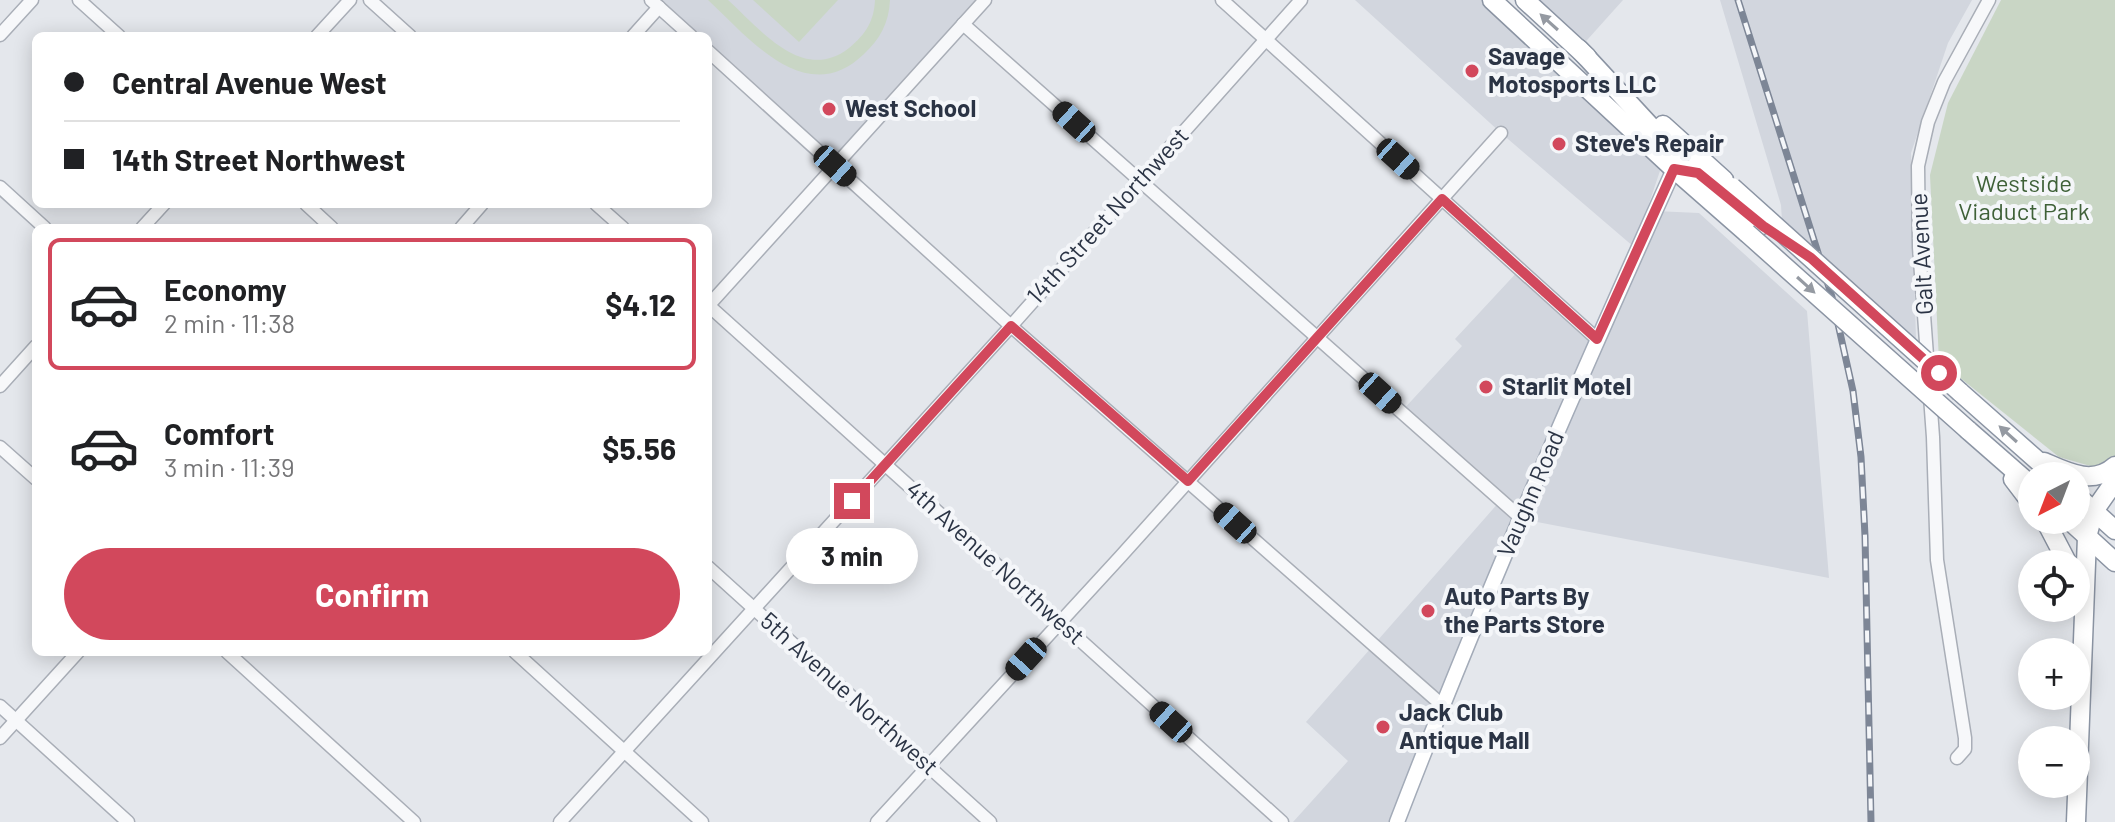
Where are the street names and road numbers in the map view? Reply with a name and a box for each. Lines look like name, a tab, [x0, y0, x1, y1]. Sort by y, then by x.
street label: 14th Street Northwest	[1020, 121, 1194, 309]
street label: Galt Avenue	[1903, 192, 1938, 316]
street label: Vaughn Road	[1490, 426, 1569, 561]
street label: 4th Avenue Northwest	[901, 474, 1091, 650]
street label: 5th Avenue Northwest	[755, 605, 945, 780]

